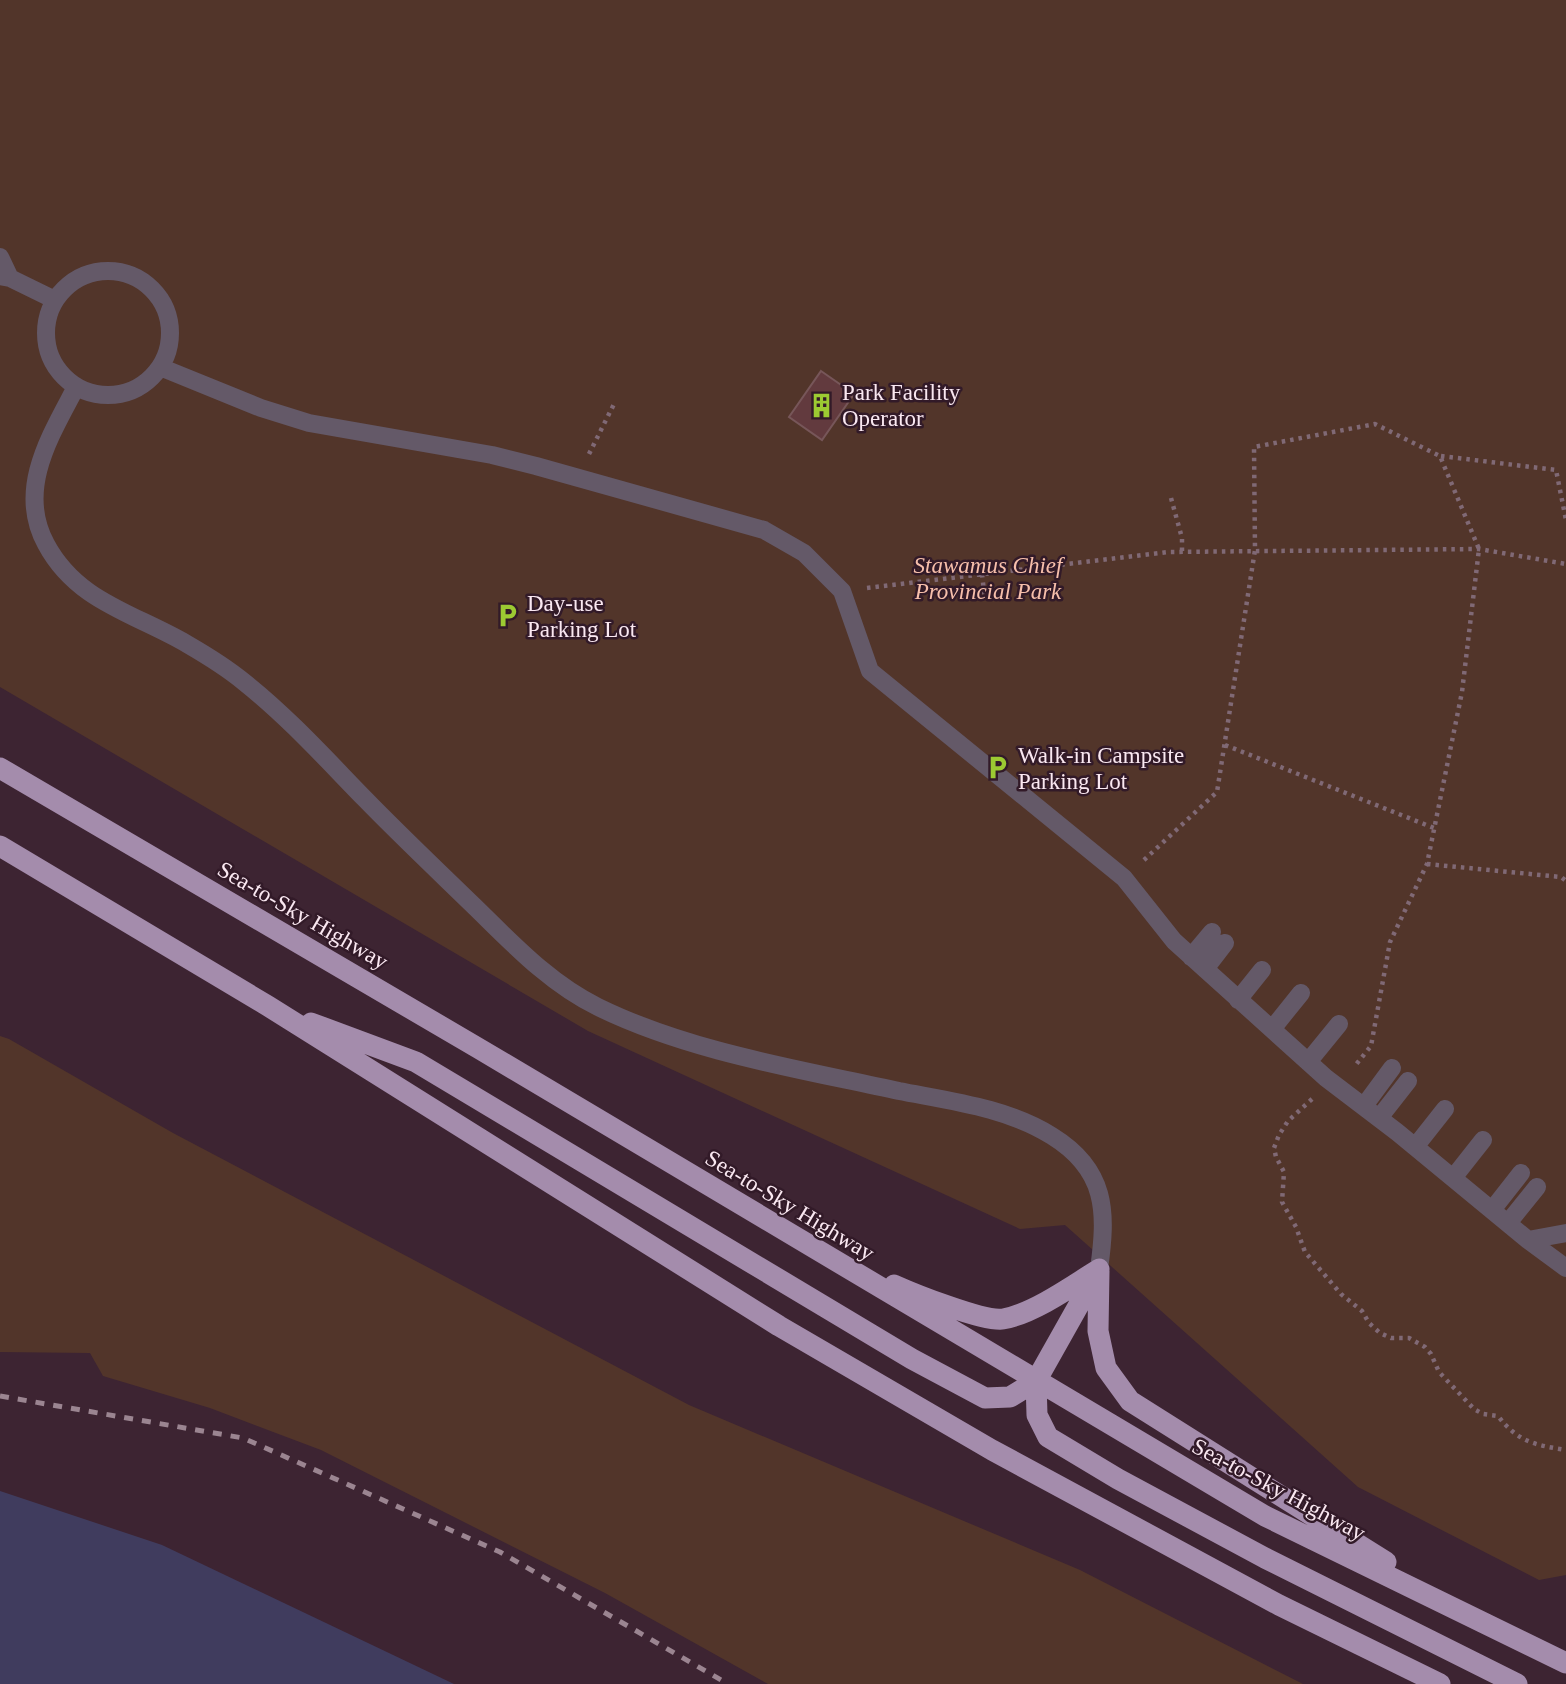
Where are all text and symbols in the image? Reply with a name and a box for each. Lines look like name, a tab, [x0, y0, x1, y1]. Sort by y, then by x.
place label: Park Facility Operator	[842, 380, 961, 431]
building icon: Park Facility Operator	[808, 391, 836, 419]
park label: Stawamus Chief Provincial Park	[914, 553, 1066, 604]
place label: Day-use Parking Lot	[527, 591, 637, 642]
parking icon: Day-use Parking Lot	[493, 602, 521, 630]
place label: Walk-in Campsite Parking Lot	[1018, 743, 1184, 794]
parking icon: Walk-in Campsite Parking Lot	[984, 754, 1012, 782]
street label: Sea-to-Sky Highway	[213, 857, 393, 975]
street label: Sea-to-Sky Highway	[701, 1145, 879, 1266]
street label: Sea-to-Sky Highway	[1188, 1433, 1370, 1546]

